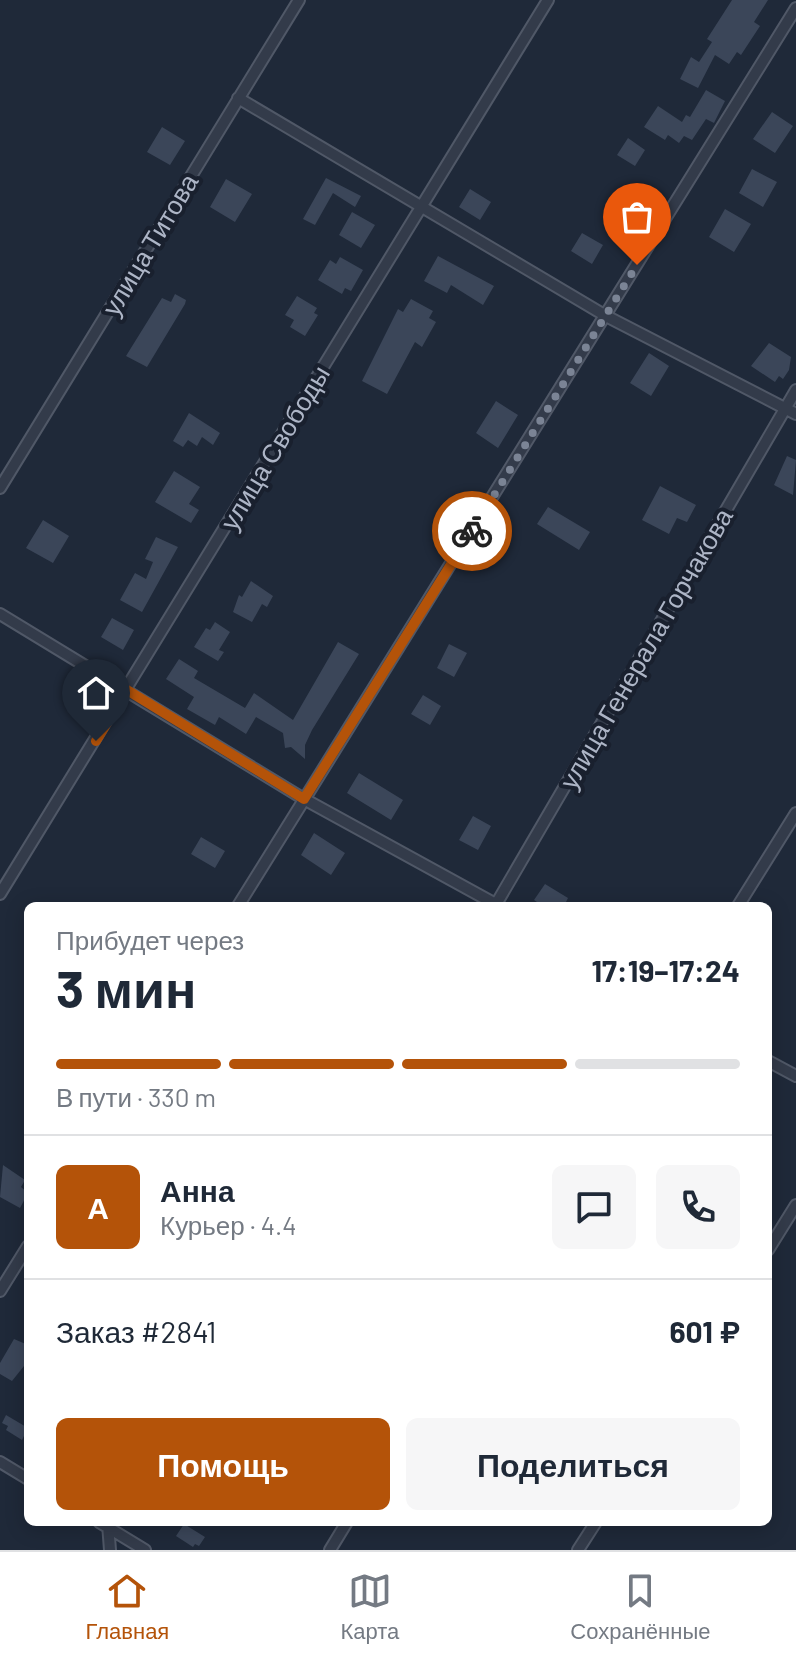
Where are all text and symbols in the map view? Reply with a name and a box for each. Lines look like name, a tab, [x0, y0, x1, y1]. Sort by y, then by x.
street label: улица Титова	[95, 167, 204, 321]
pin	[603, 183, 671, 265]
icon: bag	[615, 195, 659, 239]
street label: улица Свободы	[213, 359, 335, 535]
courier	[432, 491, 512, 571]
street label: улица Генерала Горчакова	[552, 502, 738, 794]
icon: bike	[450, 509, 494, 553]
pin	[62, 659, 130, 741]
icon: home	[74, 671, 118, 715]
text: Прибудет через	[56, 924, 244, 955]
text: 17:19–17:24	[591, 952, 740, 988]
text: 3 мин	[56, 956, 196, 1018]
text: В пути · 330 m	[56, 1081, 216, 1112]
button: chat	[552, 1165, 636, 1249]
button: phone	[656, 1165, 740, 1249]
text: Анна	[160, 1172, 235, 1208]
text: А	[87, 1189, 109, 1225]
text: Курьер · 4.4	[160, 1209, 297, 1240]
text: Заказ #2841	[56, 1313, 216, 1349]
text: 601 ₽	[669, 1313, 740, 1349]
button: Помощь	[56, 1418, 390, 1510]
button: Поделиться	[406, 1418, 740, 1510]
tab: Главная	[86, 1569, 169, 1645]
tab: Карта	[340, 1569, 399, 1645]
tab: Сохранённые	[570, 1569, 710, 1645]

